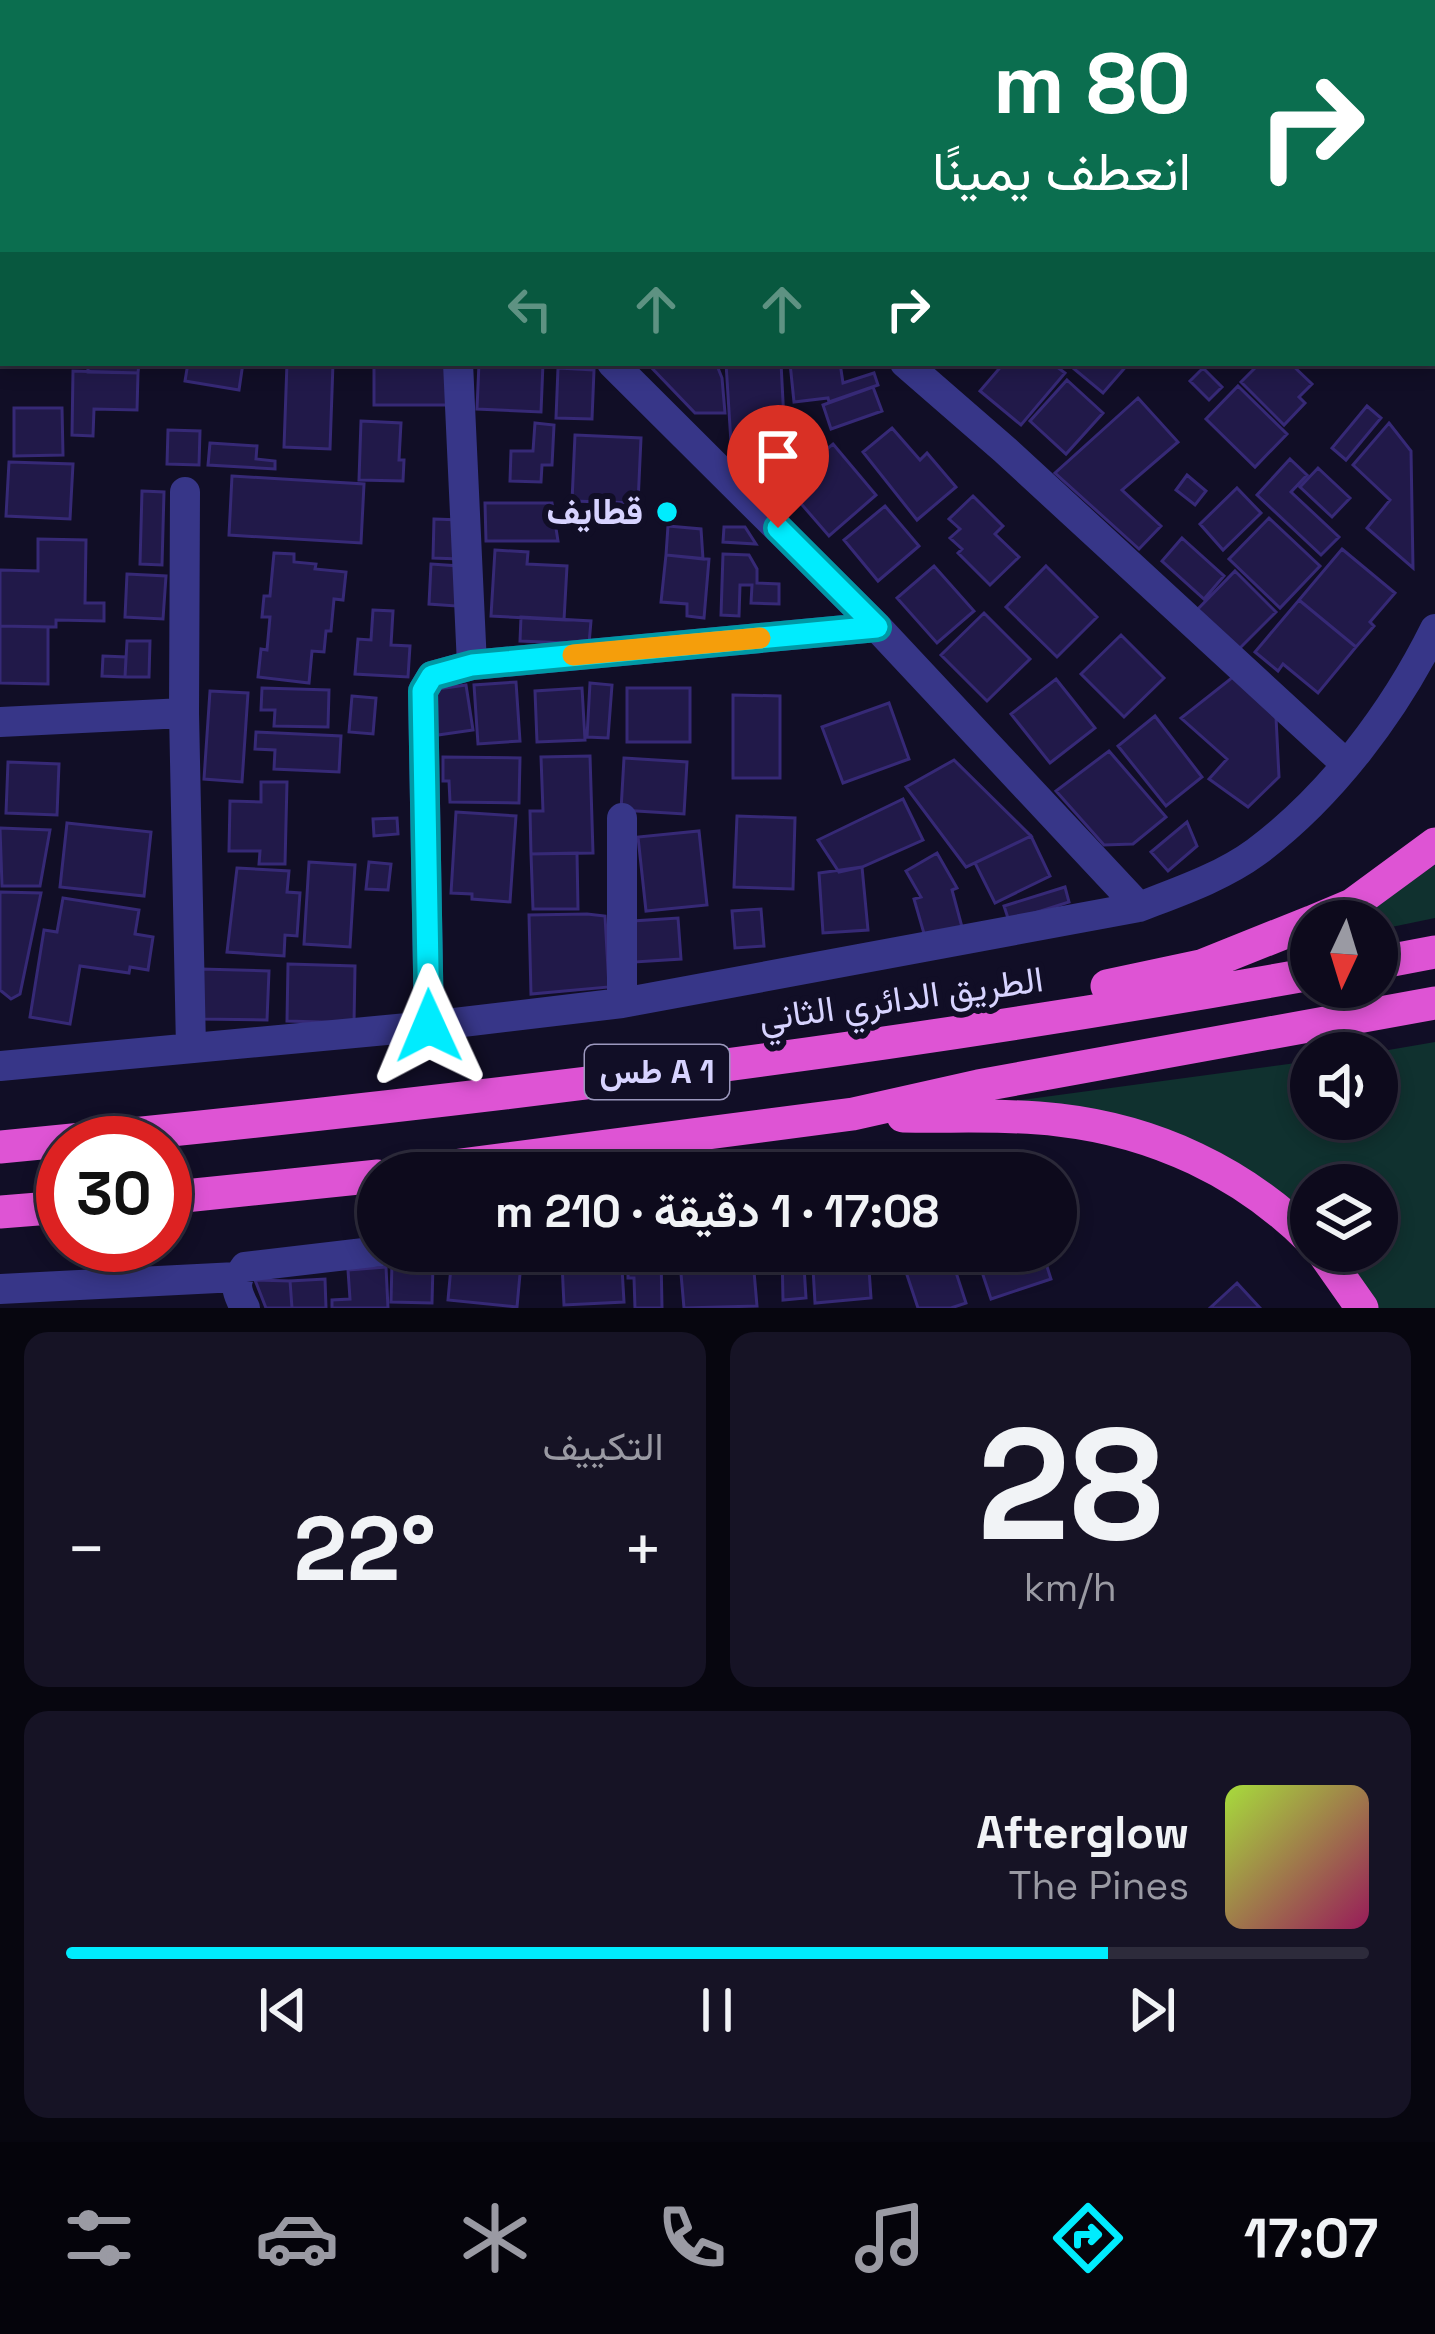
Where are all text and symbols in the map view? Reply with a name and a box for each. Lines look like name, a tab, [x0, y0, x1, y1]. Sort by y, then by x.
text: 80 m	[993, 30, 1191, 138]
icon: right	[1233, 48, 1389, 204]
text: انعطف يمينًا	[932, 137, 1191, 206]
icon: left	[497, 276, 563, 342]
icon: ahead	[623, 276, 689, 342]
icon: ahead	[749, 276, 815, 342]
icon: right	[875, 276, 941, 342]
pin	[727, 405, 829, 528]
icon: arrive	[745, 423, 811, 489]
place label: قطايف	[547, 489, 643, 535]
marker: قطايف	[654, 499, 680, 525]
north arrow	[1290, 900, 1398, 1008]
map controls	[1290, 900, 1398, 1272]
street label: الطريق الدائري الثاني	[756, 956, 1047, 1048]
position arrow	[366, 963, 492, 1089]
button: sound	[1290, 1032, 1398, 1140]
road number: طس A 1	[585, 1045, 729, 1099]
speed limit sign: 30	[36, 1116, 192, 1272]
button: layers	[1290, 1164, 1398, 1272]
text: 17:08 · 1 دقيقة · 210 m	[495, 1183, 939, 1240]
text: 28	[977, 1385, 1163, 1585]
text: التكييف	[543, 1422, 664, 1471]
text: 22°	[294, 1491, 436, 1606]
text: −	[66, 1507, 107, 1591]
text: +	[623, 1507, 663, 1591]
text: km/h	[1024, 1563, 1117, 1612]
text: Afterglow	[976, 1804, 1189, 1861]
text: The Pines	[1009, 1861, 1189, 1910]
icon: previous	[250, 1977, 316, 2043]
icon: pause	[684, 1977, 750, 2043]
icon: next	[1119, 1977, 1185, 2043]
icon: filters	[57, 2196, 141, 2280]
icon: car	[255, 2196, 339, 2280]
icon: climate	[453, 2196, 537, 2280]
icon: phone	[650, 2196, 734, 2280]
icon: music	[848, 2196, 932, 2280]
icon: directions	[1046, 2196, 1130, 2280]
text: 17:07	[1244, 2204, 1378, 2273]

